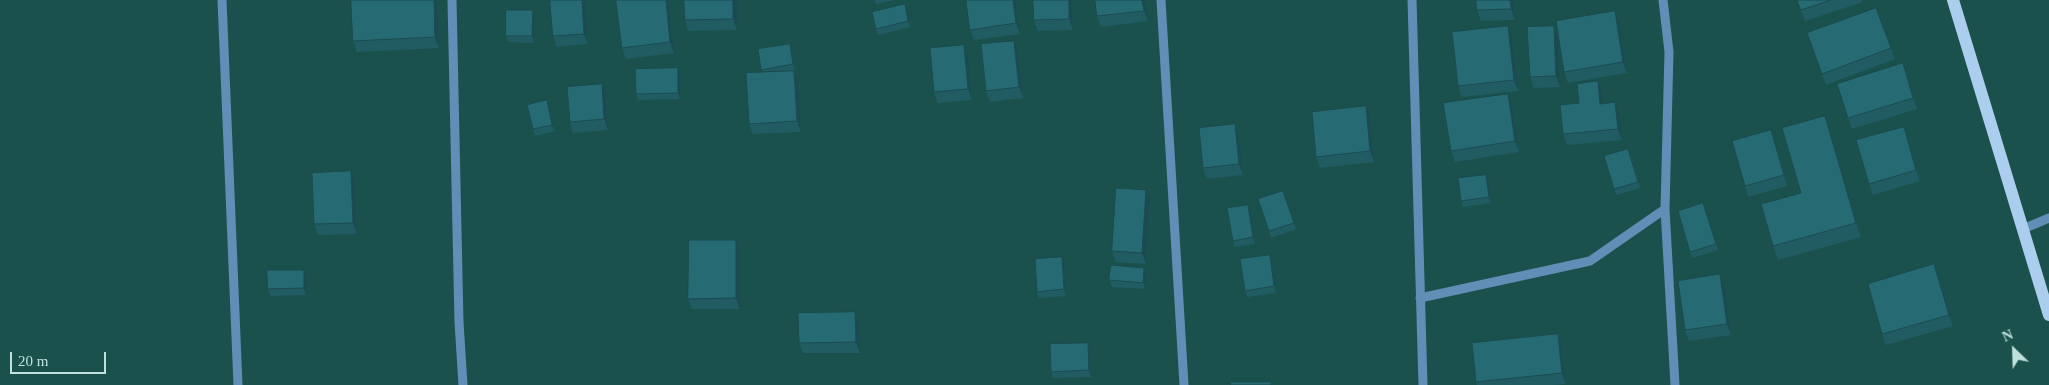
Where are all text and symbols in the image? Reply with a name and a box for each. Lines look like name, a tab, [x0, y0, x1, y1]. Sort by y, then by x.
north arrow	[1989, 325, 2039, 375]
text: N	[2000, 327, 2015, 345]
scale bar	[12, 342, 109, 374]
text: 20 m	[18, 353, 48, 369]

